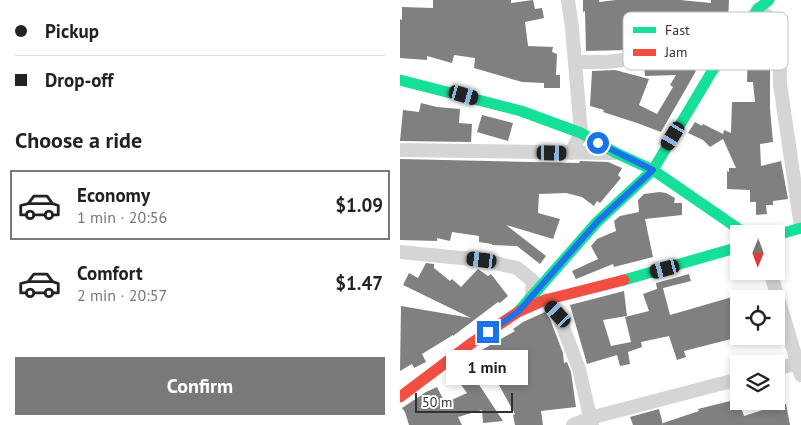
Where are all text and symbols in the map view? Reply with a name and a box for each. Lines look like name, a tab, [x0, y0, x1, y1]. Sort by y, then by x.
legend	[623, 12, 788, 70]
text: Pickup	[45, 19, 99, 43]
text: Fast	[665, 21, 690, 39]
text: Jam	[664, 43, 687, 61]
text: Drop-off	[45, 68, 113, 92]
car	[447, 84, 480, 106]
car	[658, 119, 687, 153]
text: Choose a ride	[15, 126, 142, 154]
route start	[587, 132, 609, 154]
car	[536, 145, 567, 161]
icon: car	[17, 183, 62, 228]
text: Economy	[77, 183, 150, 207]
text: $1.09	[335, 193, 383, 217]
text: 1 min · 20:56	[77, 207, 167, 227]
north arrow	[730, 225, 785, 280]
map controls	[730, 225, 785, 410]
car	[466, 251, 497, 269]
car	[648, 258, 681, 280]
icon: car	[17, 261, 62, 306]
text: Comfort	[77, 261, 143, 285]
text: $1.47	[335, 271, 383, 295]
text: 2 min · 20:57	[77, 285, 167, 305]
button: locate	[730, 290, 785, 345]
car	[542, 298, 573, 330]
route end	[477, 321, 499, 343]
callout: 1 min	[447, 350, 529, 384]
button: layers	[730, 355, 785, 410]
button: Confirm	[15, 357, 385, 415]
text: 1 min	[467, 357, 507, 377]
scale bar	[415, 390, 512, 413]
text: 50 m	[422, 393, 452, 411]

